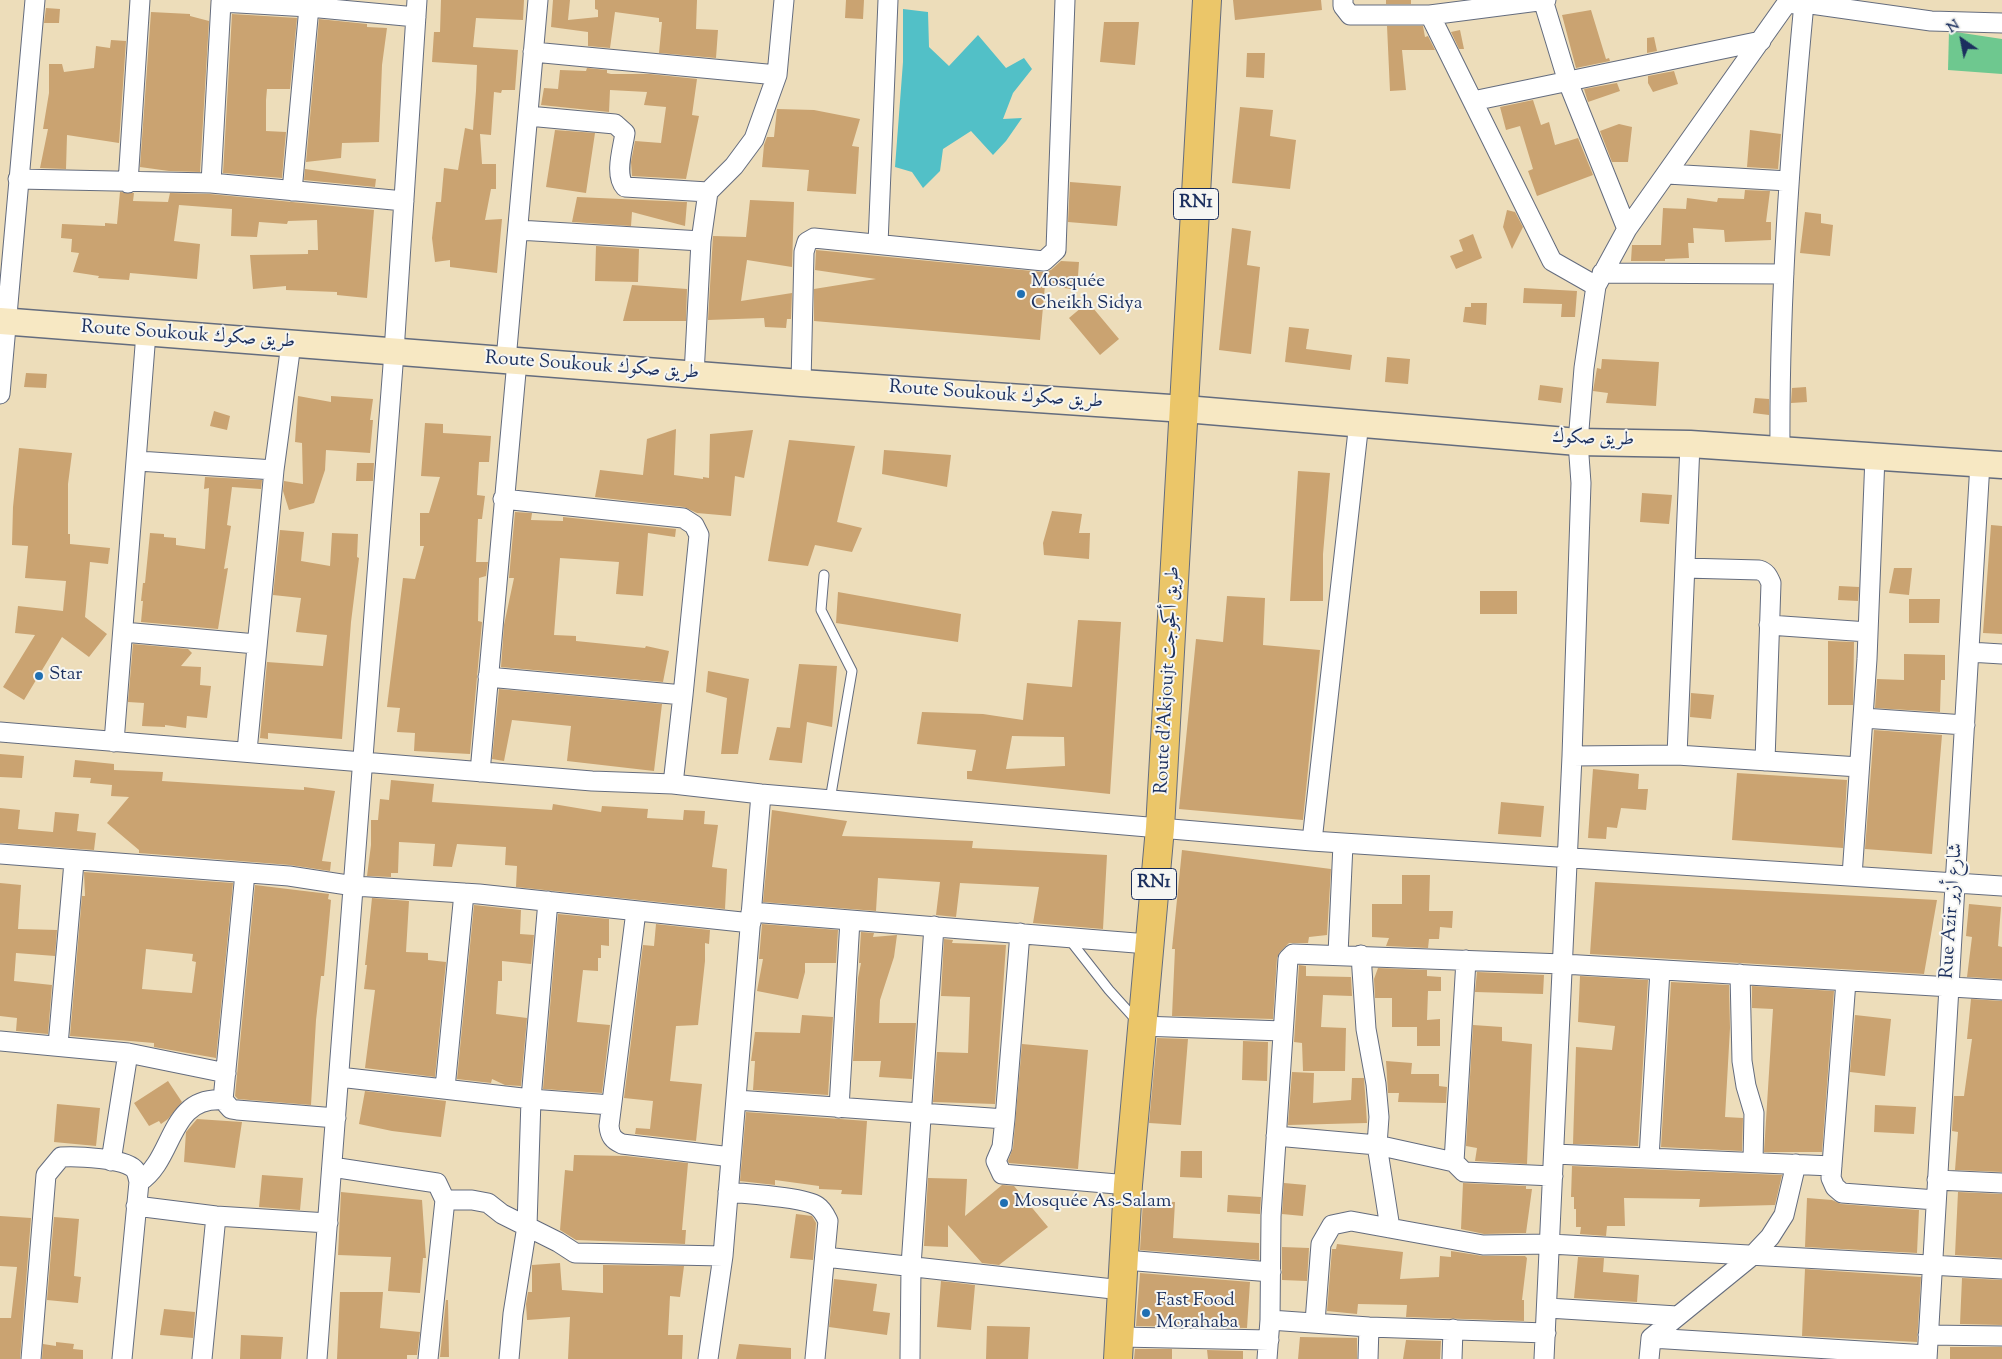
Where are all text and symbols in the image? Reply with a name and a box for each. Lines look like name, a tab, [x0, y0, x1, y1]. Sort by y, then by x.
north arrow	[1937, 15, 1987, 65]
text: N	[1944, 16, 1964, 39]
road number: RN1	[1174, 188, 1218, 220]
place label: Mosquée Cheikh Sidya	[1031, 272, 1142, 316]
marker: Mosquée Cheikh Sidya	[1015, 288, 1027, 300]
street label: Route Soukouk طريق صكوك	[80, 317, 296, 355]
street label: Route Soukouk طريق صكوك	[484, 348, 700, 386]
street label: Route Soukouk طريق صكوك	[888, 377, 1104, 415]
street label: طريق صكوك	[1551, 427, 1635, 453]
street label: Route d'Akjoujt طريق أكجوجت	[1152, 565, 1186, 795]
place label: Star	[49, 665, 82, 687]
marker: Star	[33, 670, 45, 682]
street label: Rue Azir شارع أزير	[1937, 843, 1969, 979]
road number: RN1	[1132, 869, 1176, 900]
place label: Mosquée As-Salam	[1014, 1192, 1171, 1214]
marker: Mosquée As-Salam	[998, 1197, 1010, 1209]
place label: Fast Food Morahaba	[1156, 1291, 1238, 1335]
marker: Fast Food Morahaba	[1140, 1307, 1152, 1319]

